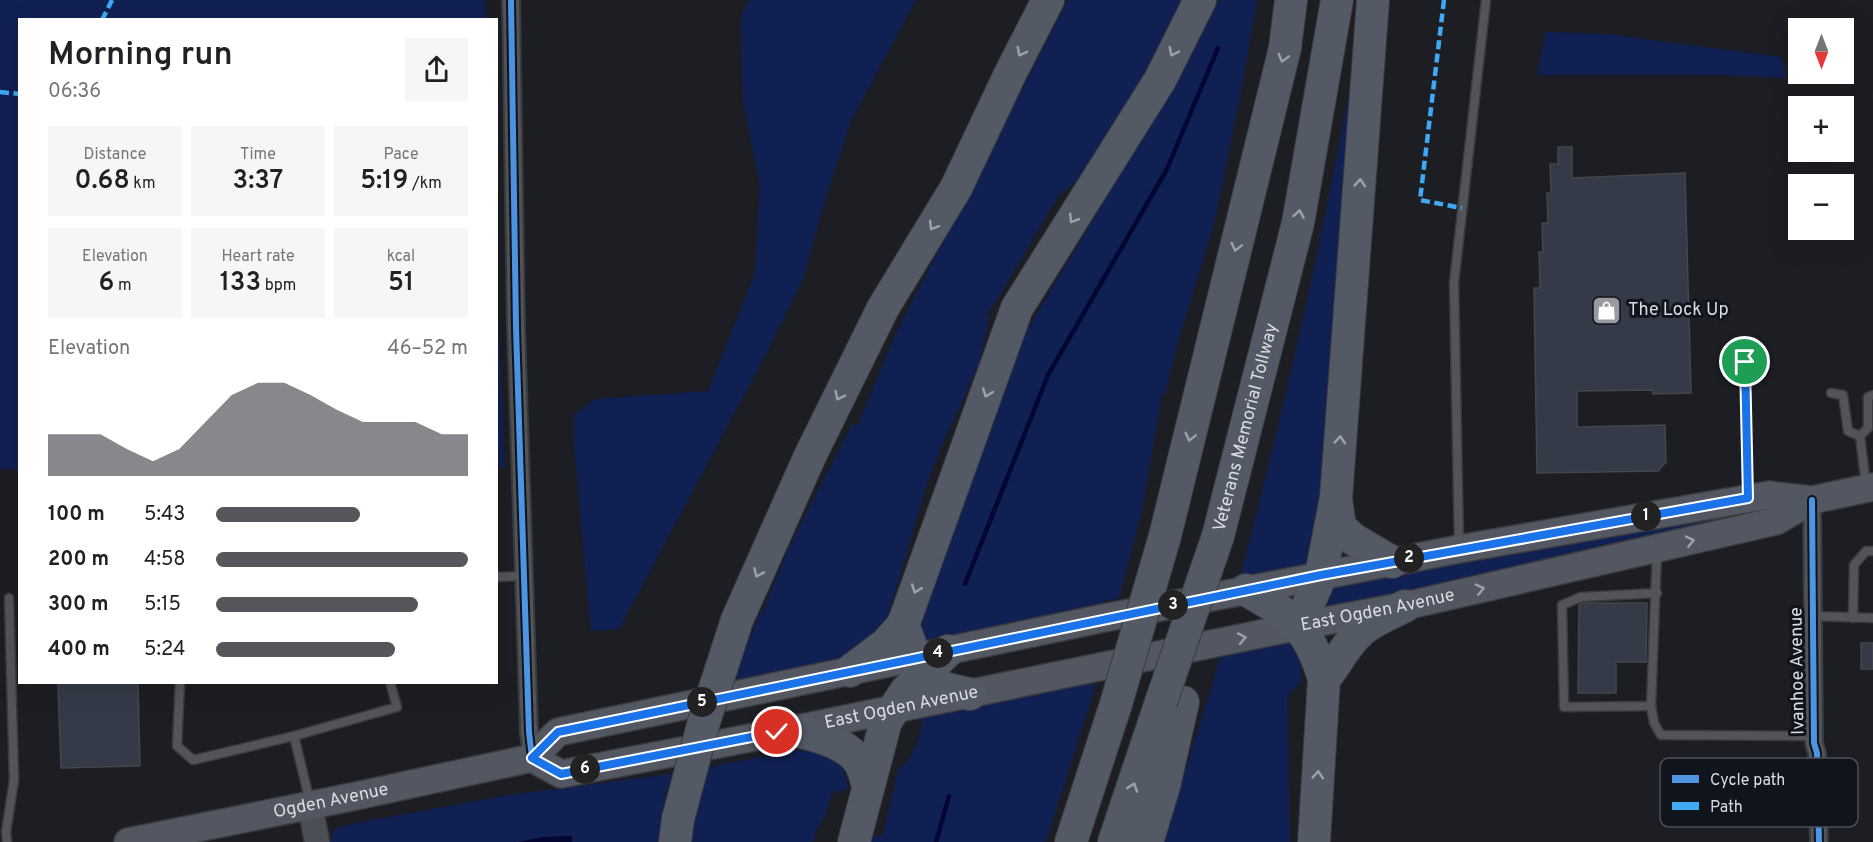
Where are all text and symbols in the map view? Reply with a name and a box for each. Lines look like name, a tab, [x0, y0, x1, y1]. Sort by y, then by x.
north arrow	[1788, 18, 1854, 84]
map controls	[1788, 18, 1854, 240]
text: Morning run	[48, 35, 233, 77]
button: share	[405, 38, 468, 101]
one-way arrow	[1017, 46, 1028, 56]
one-way arrow	[1169, 46, 1181, 57]
one-way arrow	[1277, 53, 1290, 63]
text: 06:36	[48, 79, 101, 105]
button: +	[1788, 96, 1854, 162]
text: Distance	[84, 145, 146, 165]
text: Time	[240, 145, 276, 165]
text: Pace	[383, 145, 419, 165]
text: 0.68	[74, 165, 130, 198]
text: 3:37	[233, 165, 283, 198]
text: 5:19	[360, 165, 408, 198]
text: km	[130, 174, 156, 194]
text: /km	[408, 174, 442, 194]
button: −	[1788, 174, 1854, 240]
one-way arrow	[1353, 178, 1366, 187]
one-way arrow	[1292, 210, 1305, 220]
one-way arrow	[1069, 213, 1081, 223]
one-way arrow	[929, 220, 941, 230]
one-way arrow	[1231, 242, 1244, 252]
text: Elevation	[82, 247, 148, 267]
text: Heart rate	[221, 247, 295, 267]
text: kcal	[387, 247, 415, 267]
text: 6	[98, 267, 114, 300]
text: 133	[220, 267, 261, 300]
text: 51	[388, 267, 414, 300]
text: m	[114, 276, 132, 296]
text: bpm	[261, 276, 296, 296]
shop icon: The Lock Up	[1591, 294, 1623, 326]
place label: The Lock Up	[1628, 299, 1729, 322]
street label: Veterans Memorial Tollway	[1208, 321, 1283, 534]
text: Elevation	[48, 336, 130, 362]
text: 46–52 m	[387, 336, 468, 362]
pin	[1719, 336, 1770, 387]
icon: arrive	[1728, 345, 1761, 378]
one-way arrow	[981, 387, 994, 398]
one-way arrow	[835, 390, 847, 401]
one-way arrow	[1184, 431, 1197, 441]
one-way arrow	[1333, 435, 1346, 444]
pin: 1	[1631, 501, 1661, 531]
text: 100 m	[48, 502, 105, 528]
text: 5:43	[144, 502, 185, 528]
text: 1	[1643, 506, 1649, 526]
one-way arrow	[1685, 535, 1695, 548]
pin: 2	[1394, 543, 1424, 573]
text: 200 m	[48, 547, 109, 573]
text: 4:58	[144, 547, 186, 573]
text: 2	[1404, 548, 1414, 568]
one-way arrow	[753, 567, 765, 578]
one-way arrow	[910, 583, 923, 593]
one-way arrow	[1475, 583, 1485, 596]
street label: East Ogden Avenue	[1299, 584, 1457, 637]
pin: 3	[1158, 590, 1188, 620]
text: 300 m	[48, 592, 109, 618]
text: 5:15	[144, 592, 181, 618]
text: 3	[1168, 595, 1178, 615]
street label: Ivanhoe Avenue	[1785, 607, 1811, 735]
one-way arrow	[1237, 632, 1247, 645]
text: 400 m	[48, 637, 110, 663]
text: 5:24	[144, 637, 185, 663]
pin: 4	[923, 638, 953, 668]
text: 4	[933, 643, 943, 663]
street label: East Ogden Avenue	[823, 681, 980, 735]
pin: 5	[687, 687, 717, 717]
text: 5	[697, 692, 707, 712]
pin	[751, 706, 802, 757]
icon: check	[760, 715, 793, 748]
pin: 6	[570, 754, 600, 784]
legend	[1660, 758, 1858, 827]
text: 6	[580, 759, 590, 779]
one-way arrow	[1311, 770, 1324, 779]
text: Cycle path	[1710, 771, 1785, 791]
street label: Ogden Avenue	[271, 778, 391, 824]
one-way arrow	[1125, 782, 1138, 792]
text: Path	[1710, 798, 1743, 818]

